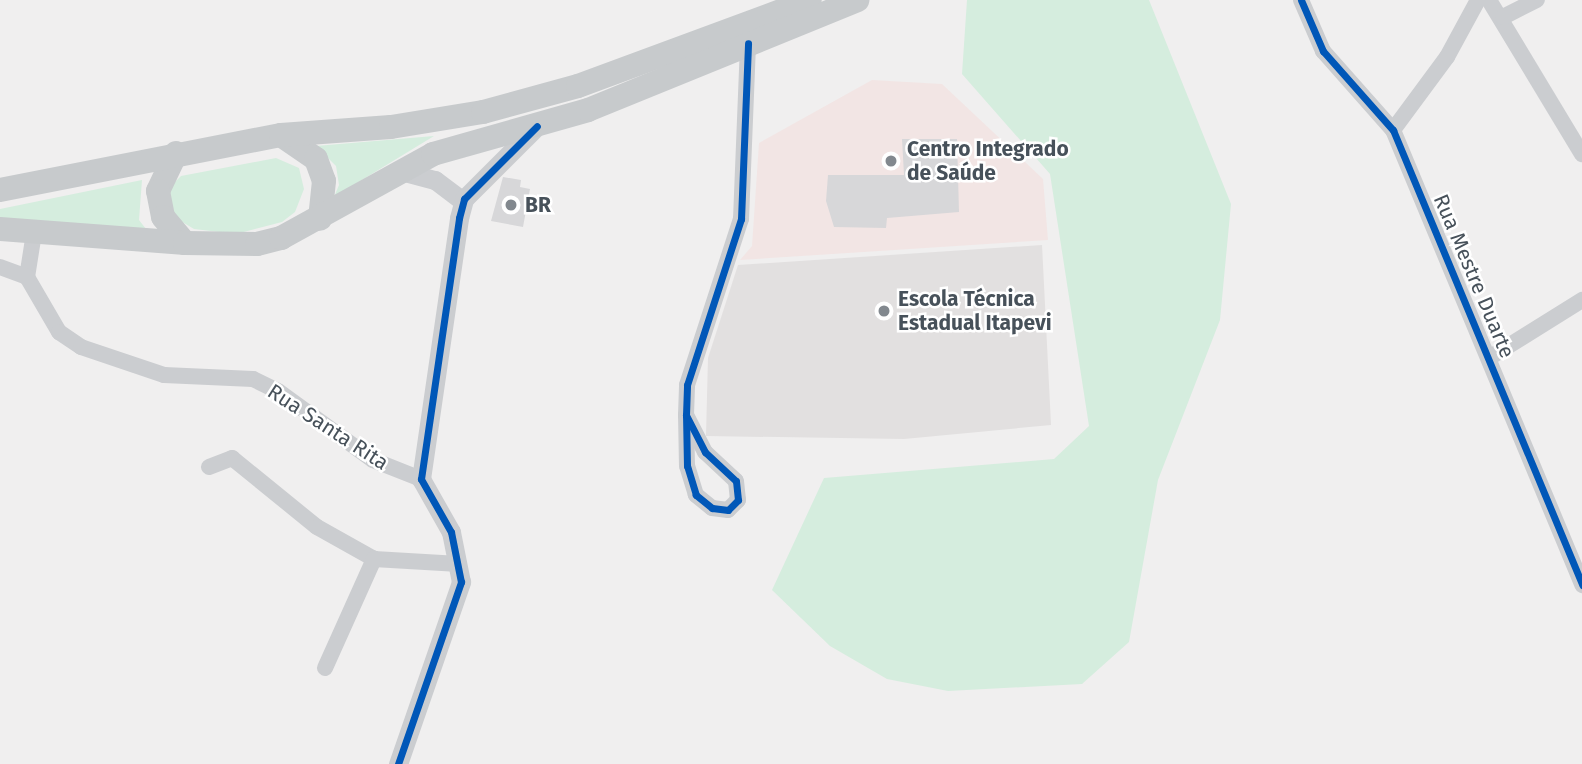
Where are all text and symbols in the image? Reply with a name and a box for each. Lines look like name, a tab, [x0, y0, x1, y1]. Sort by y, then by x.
place label: Centro Integrado de Saúde	[907, 136, 1069, 186]
marker: Centro Integrado de Saúde	[881, 151, 901, 171]
street label: Rua Mestre Duarte	[1428, 190, 1520, 362]
place label: BR	[525, 192, 551, 218]
marker: BR	[503, 197, 519, 213]
place label: Escola Técnica Estadual Itapevi	[898, 286, 1052, 336]
marker: Escola Técnica Estadual Itapevi	[876, 303, 892, 319]
street label: Rua Santa Rita	[263, 379, 393, 475]

